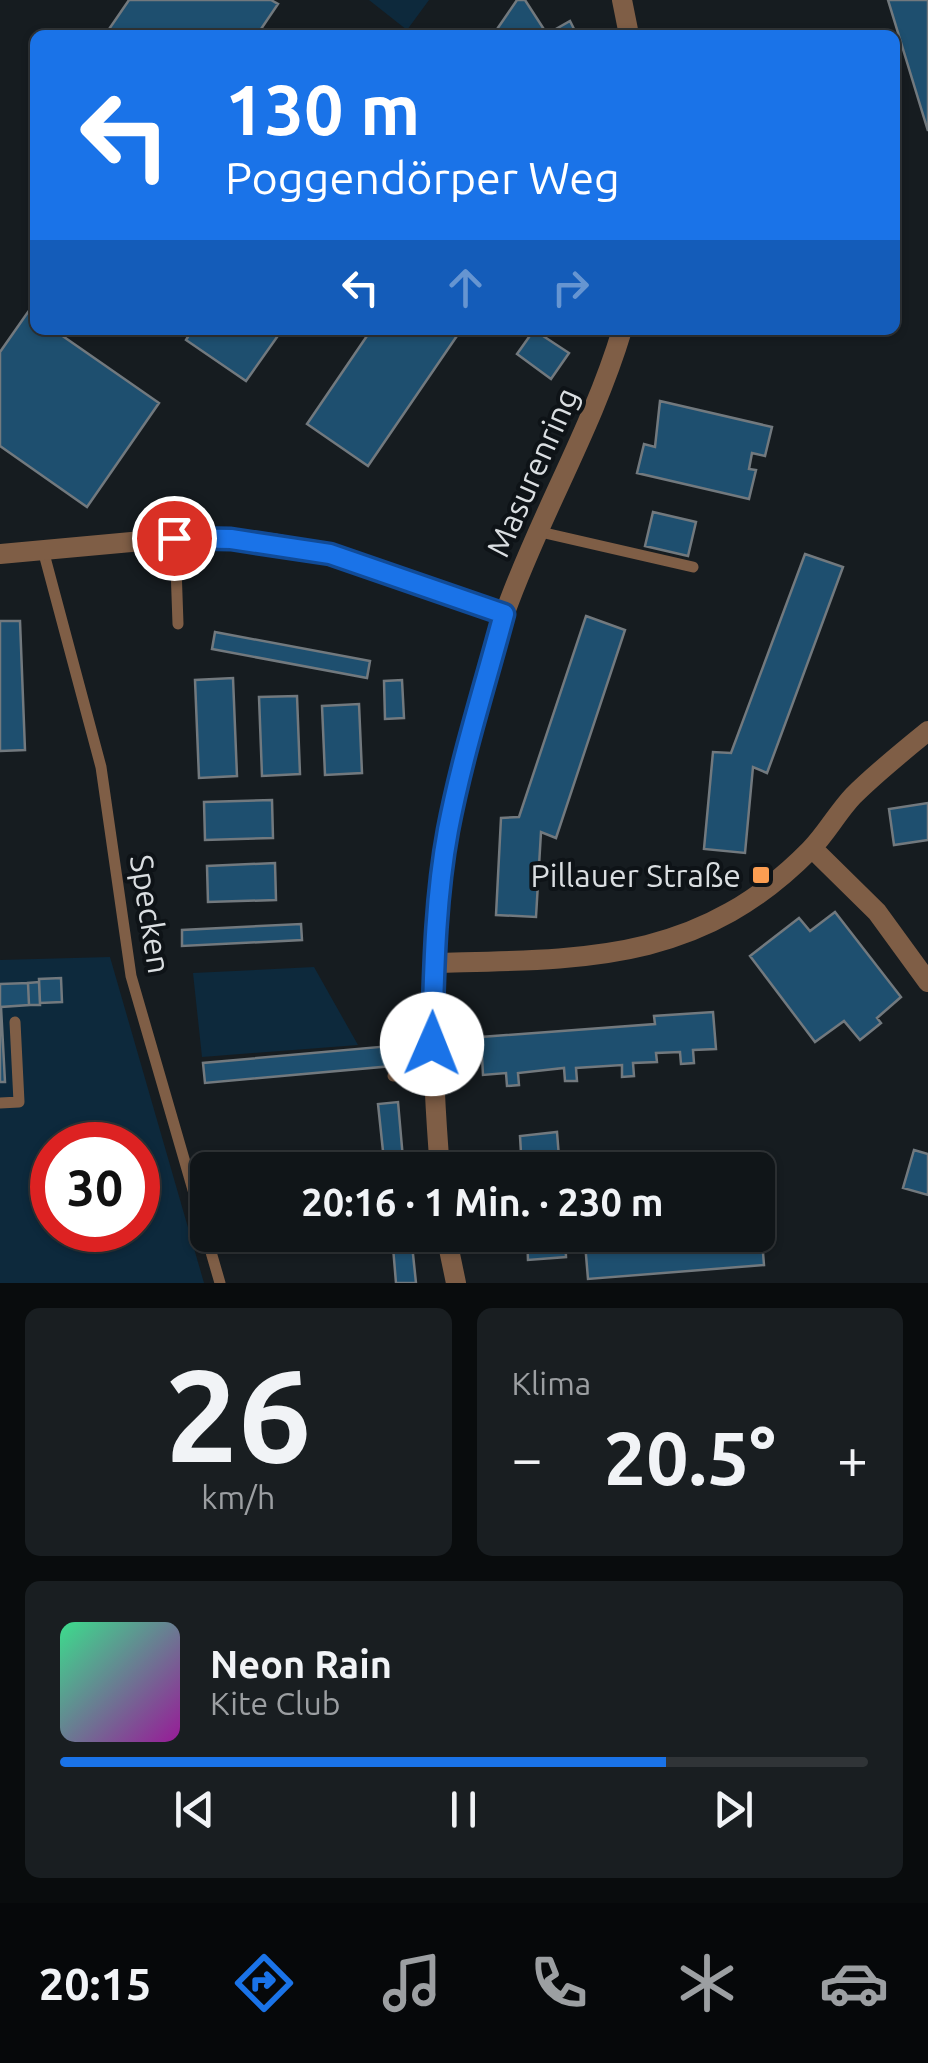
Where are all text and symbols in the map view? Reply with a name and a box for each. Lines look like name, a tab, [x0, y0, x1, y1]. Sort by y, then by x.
icon: left	[60, 70, 190, 200]
text: 130 m	[225, 70, 420, 148]
text: Poggendörper Weg	[225, 152, 620, 203]
icon: left	[333, 260, 388, 315]
icon: ahead	[438, 260, 493, 315]
icon: right	[543, 260, 598, 315]
street label: Masurenring	[479, 382, 585, 562]
pin	[132, 496, 217, 581]
icon: arrive	[147, 511, 202, 566]
street label: Specken	[124, 852, 178, 976]
place label: Pillauer Straße	[531, 857, 741, 893]
marker: Pillauer Straße	[750, 864, 772, 886]
position arrow	[380, 992, 484, 1096]
speed limit sign: 30	[30, 1122, 160, 1252]
text: 20:16 · 1 Min. · 230 m	[301, 1181, 664, 1223]
text: 26	[165, 1341, 312, 1487]
text: Klima	[512, 1365, 591, 1401]
text: 20.5°	[604, 1415, 776, 1499]
text: −	[512, 1427, 543, 1488]
text: +	[837, 1427, 868, 1488]
text: km/h	[201, 1479, 275, 1515]
text: Neon Rain	[210, 1643, 392, 1685]
text: Kite Club	[210, 1685, 340, 1721]
icon: previous	[167, 1782, 222, 1837]
icon: pause	[436, 1782, 491, 1837]
icon: next	[706, 1782, 761, 1837]
icon: directions	[229, 1948, 299, 2018]
icon: music	[377, 1948, 447, 2018]
icon: phone	[524, 1948, 594, 2018]
icon: climate	[672, 1948, 742, 2018]
icon: car	[819, 1948, 889, 2018]
text: 20:15	[39, 1958, 151, 2009]

